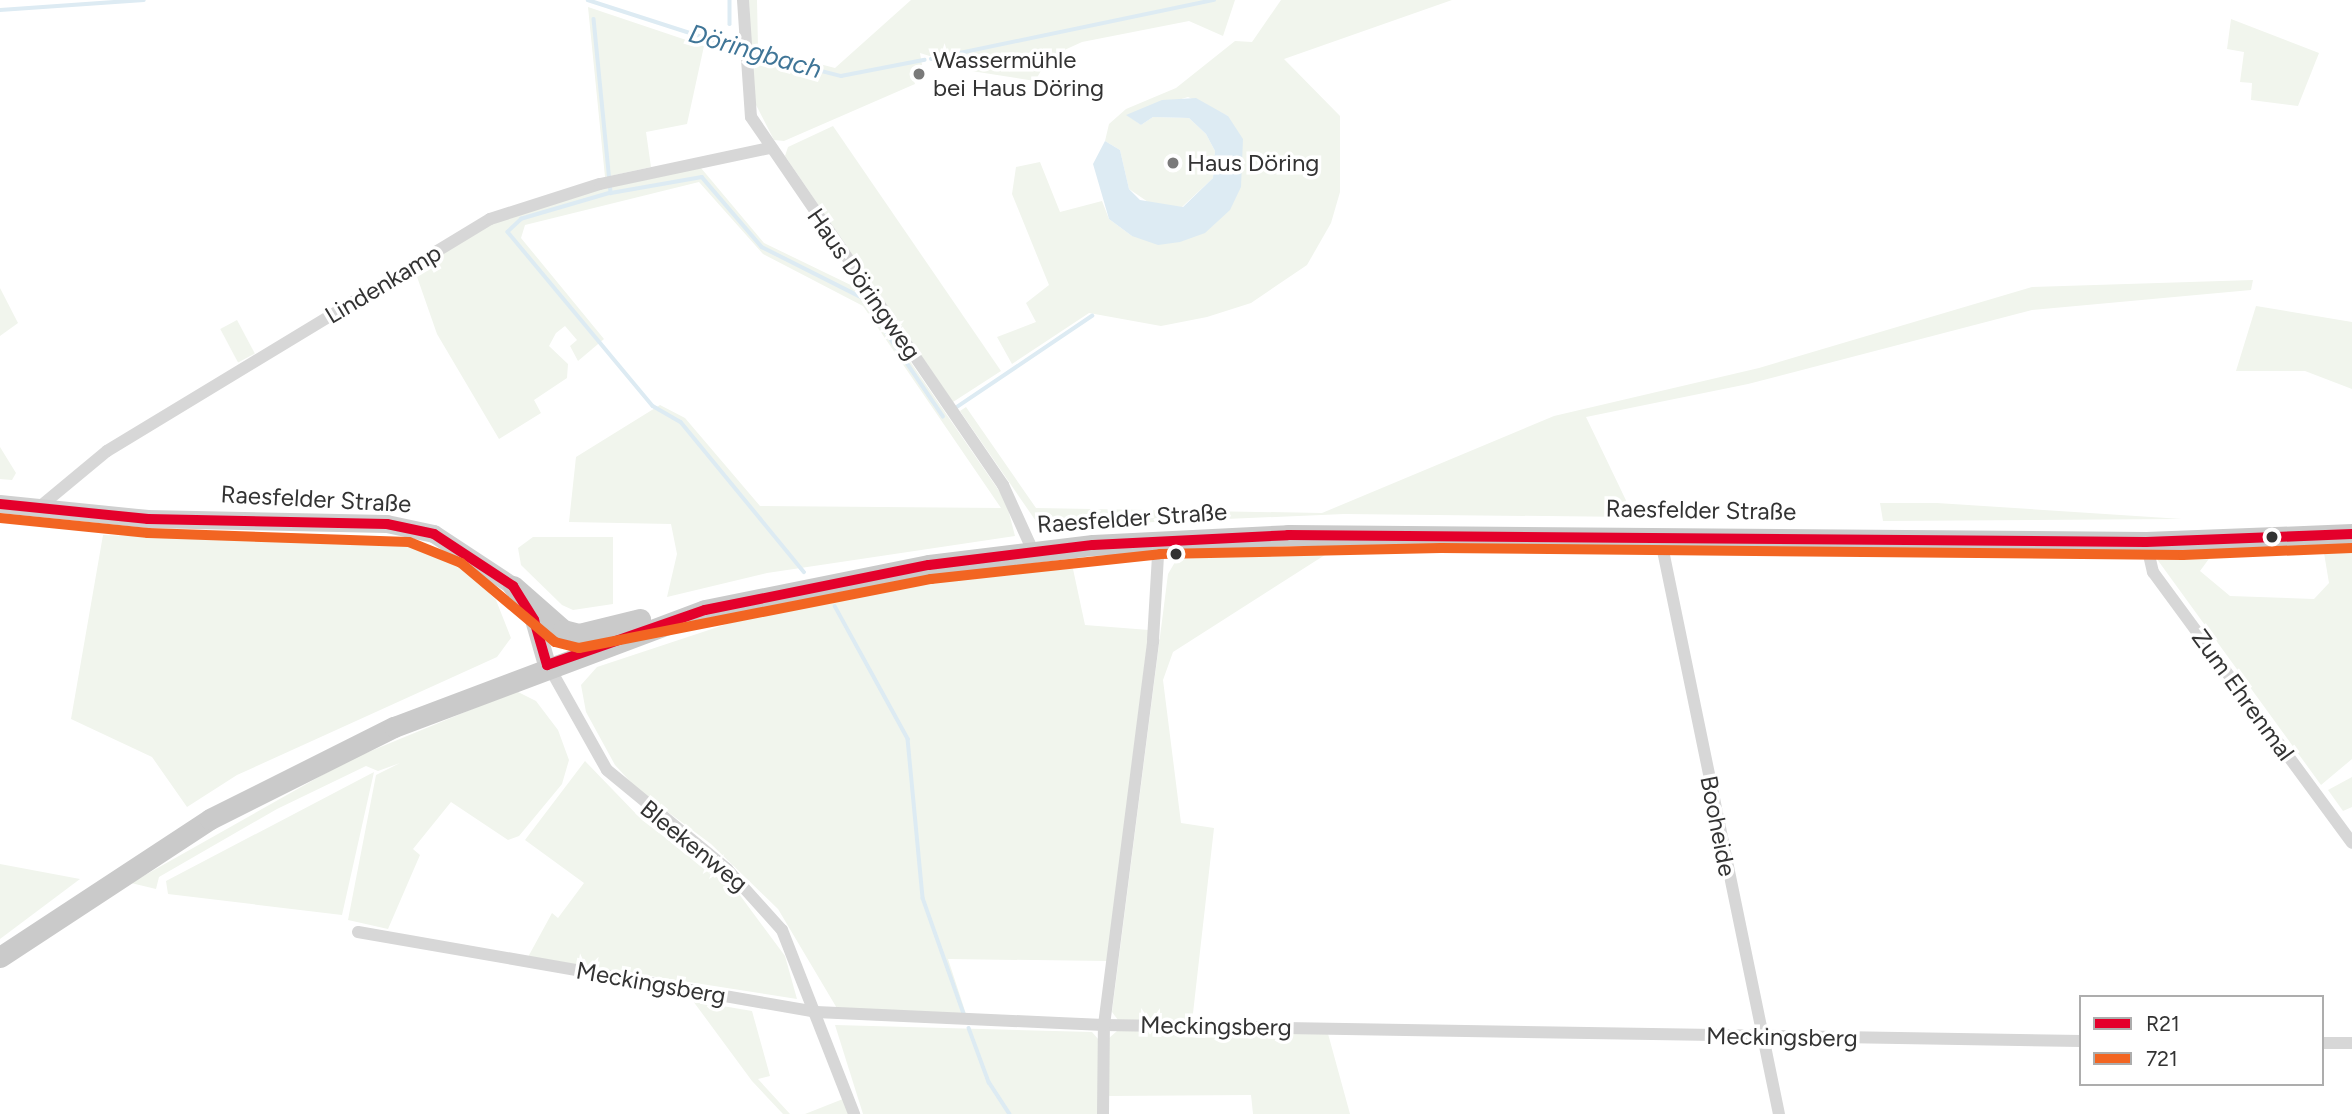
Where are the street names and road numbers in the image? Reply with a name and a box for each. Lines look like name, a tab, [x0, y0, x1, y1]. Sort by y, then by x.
street label: Haus Döringweg	[801, 203, 927, 365]
street label: Lindenkamp	[320, 238, 446, 330]
street label: Raesfelder Straße	[220, 480, 412, 518]
street label: Raesfelder Straße	[1605, 494, 1797, 526]
street label: Raesfelder Straße	[1036, 497, 1228, 539]
street label: Zum Ehrenmal	[2186, 624, 2300, 766]
street label: Booheide	[1694, 773, 1742, 879]
street label: Bleekenweg	[635, 794, 753, 898]
street label: Meckingsberg	[574, 956, 728, 1010]
street label: Meckingsberg	[1140, 1010, 1292, 1042]
street label: Meckingsberg	[1706, 1021, 1858, 1053]

